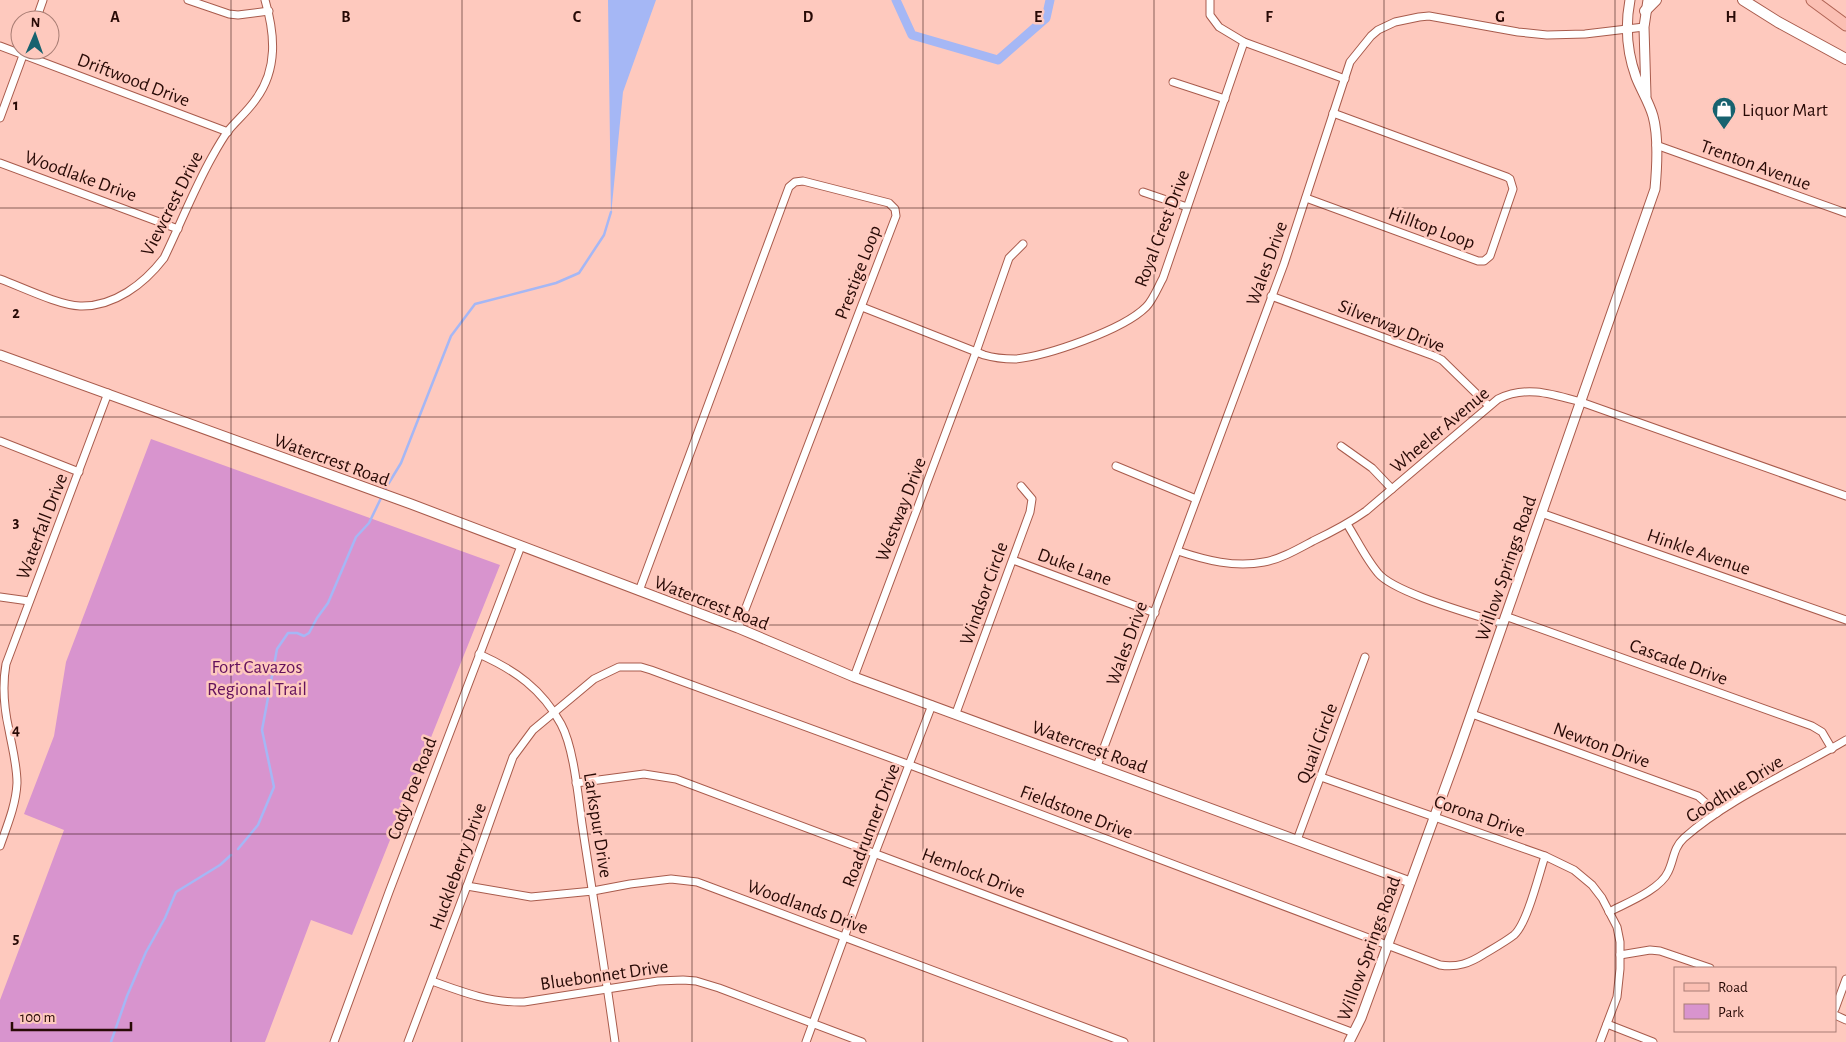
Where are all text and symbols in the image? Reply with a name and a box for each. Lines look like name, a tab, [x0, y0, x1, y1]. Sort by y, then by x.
text: A	[110, 9, 120, 25]
text: B	[341, 9, 351, 25]
text: C	[573, 9, 582, 25]
text: D	[803, 9, 814, 25]
text: E	[1034, 9, 1042, 25]
text: F	[1265, 9, 1273, 25]
text: G	[1495, 9, 1505, 25]
text: H	[1725, 9, 1737, 25]
north arrow	[10, 10, 60, 60]
text: N	[30, 16, 41, 30]
street label: Driftwood Drive	[75, 50, 192, 111]
shop icon: Liquor Mart	[1711, 96, 1737, 130]
text: 1	[13, 97, 19, 113]
place label: Liquor Mart	[1742, 101, 1828, 120]
street label: Trenton Avenue	[1698, 137, 1813, 194]
street label: Woodlake Drive	[22, 147, 139, 205]
street label: Viewcrest Drive	[138, 148, 207, 259]
street label: Royal Crest Drive	[1131, 167, 1193, 290]
street label: Hilltop Loop	[1386, 204, 1477, 253]
street label: Wales Drive	[1243, 219, 1291, 308]
street label: Prestige Loop	[832, 223, 885, 322]
street label: Silverway Drive	[1336, 296, 1447, 356]
text: 2	[12, 305, 20, 321]
street label: Wheeler Avenue	[1387, 384, 1493, 477]
street label: Watercrest Road	[271, 431, 392, 490]
street label: Westway Drive	[873, 455, 930, 564]
street label: Waterfall Drive	[13, 471, 71, 582]
street label: Willow Springs Road	[1473, 493, 1540, 644]
text: 3	[13, 514, 20, 530]
street label: Hinkle Avenue	[1644, 526, 1753, 579]
street label: Windsor Circle	[957, 540, 1012, 648]
street label: Duke Lane	[1035, 545, 1114, 590]
street label: Watercrest Road	[651, 573, 772, 634]
street label: Wales Drive	[1103, 599, 1151, 688]
street label: Cascade Drive	[1627, 636, 1730, 689]
park label: Fort Cavazos Regional Trail	[207, 658, 307, 699]
street label: Quail Circle	[1293, 701, 1341, 786]
street label: Watercrest Road	[1029, 718, 1150, 777]
street label: Newton Drive	[1551, 719, 1652, 772]
text: 4	[12, 722, 20, 738]
street label: Cody Poe Road	[384, 735, 441, 842]
street label: Goodhue Drive	[1683, 752, 1787, 827]
street label: Roadrunner Drive	[839, 761, 904, 890]
street label: Larkspur Drive	[580, 771, 615, 879]
street label: Fieldstone Drive	[1017, 782, 1136, 843]
street label: Corona Drive	[1431, 792, 1528, 841]
street label: Huckleberry Drive	[427, 800, 490, 933]
street label: Hemlock Drive	[919, 845, 1028, 902]
street label: Willow Springs Road	[1334, 874, 1404, 1023]
street label: Woodlands Drive	[744, 877, 871, 938]
text: 5	[13, 930, 20, 946]
street label: Bluebonnet Drive	[539, 957, 669, 994]
legend	[1674, 967, 1836, 1032]
text: Road	[1718, 980, 1748, 995]
scale bar	[12, 1000, 131, 1032]
text: Park	[1718, 1005, 1744, 1020]
text: 100 m	[20, 1010, 55, 1025]

